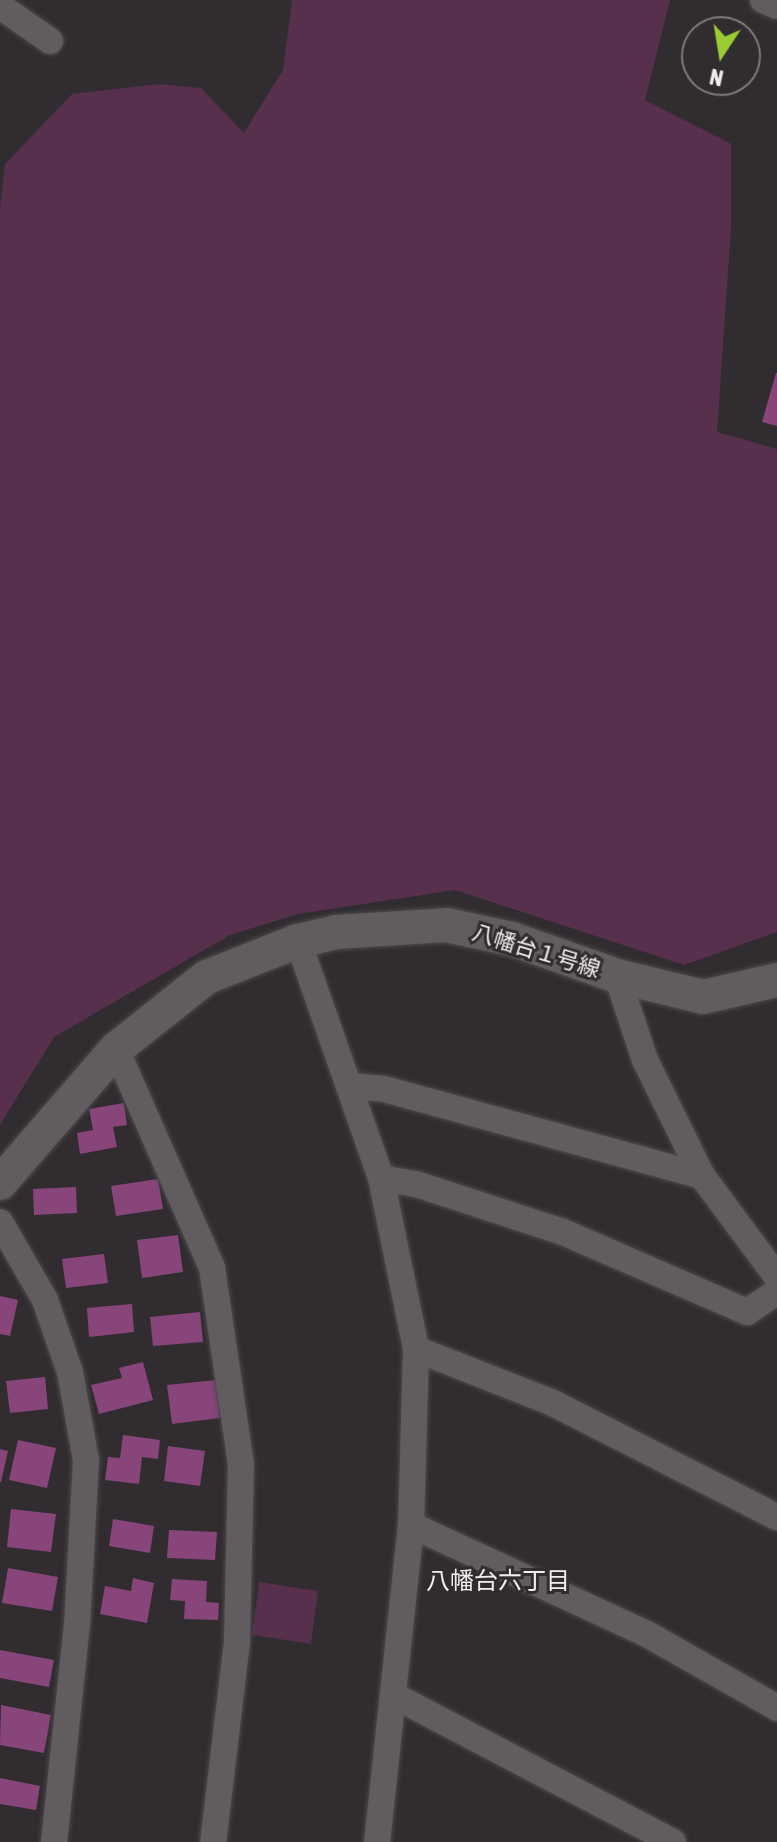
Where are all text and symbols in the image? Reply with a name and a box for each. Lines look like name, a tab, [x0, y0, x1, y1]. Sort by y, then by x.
north arrow	[681, 16, 761, 96]
text: N	[707, 63, 725, 92]
street label: 八幡台１号線	[469, 919, 603, 983]
district label: 八幡台六丁目	[426, 1567, 570, 1595]

